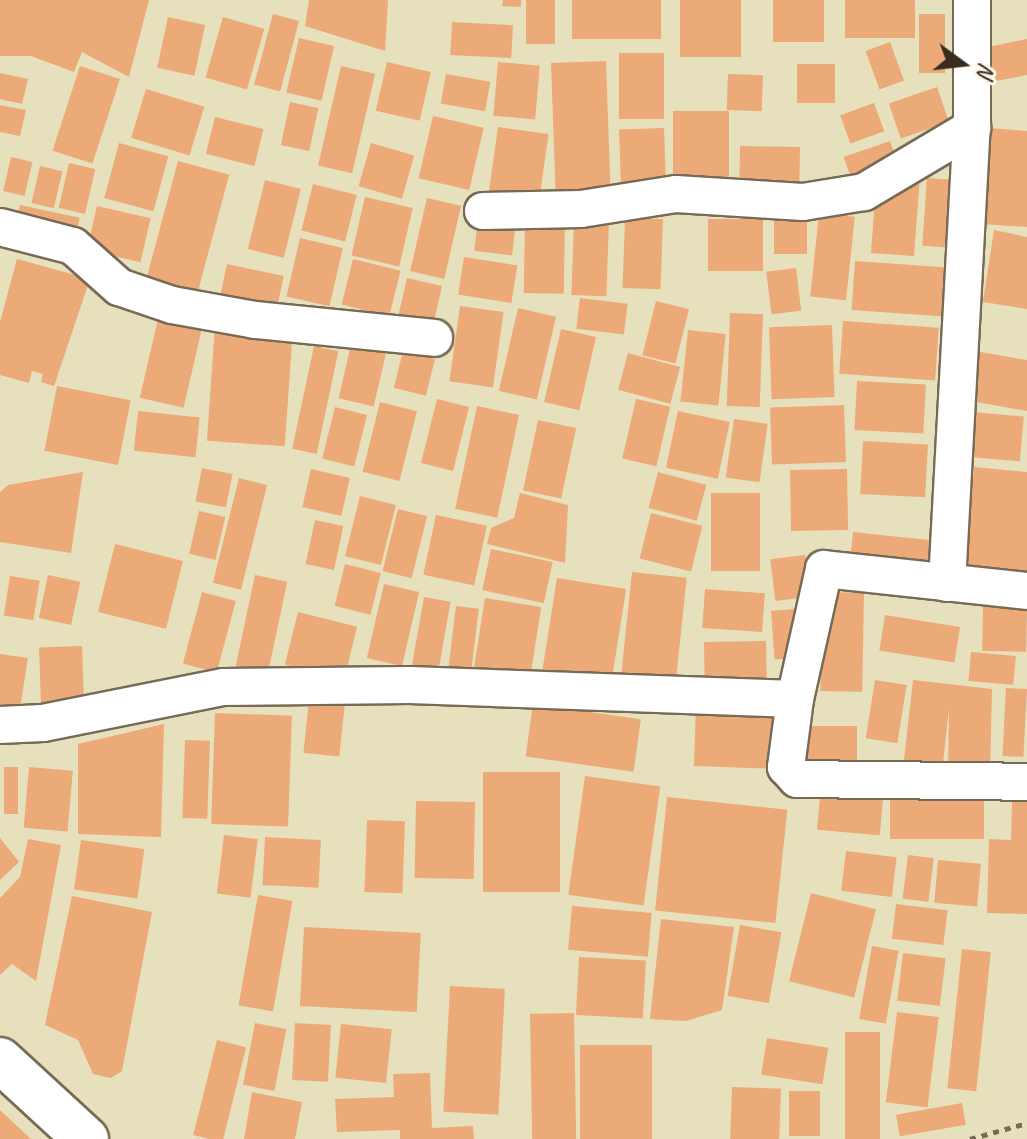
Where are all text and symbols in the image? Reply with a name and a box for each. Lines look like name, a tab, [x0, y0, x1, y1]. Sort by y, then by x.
north arrow	[923, 24, 1003, 104]
text: N	[971, 60, 1001, 80]

